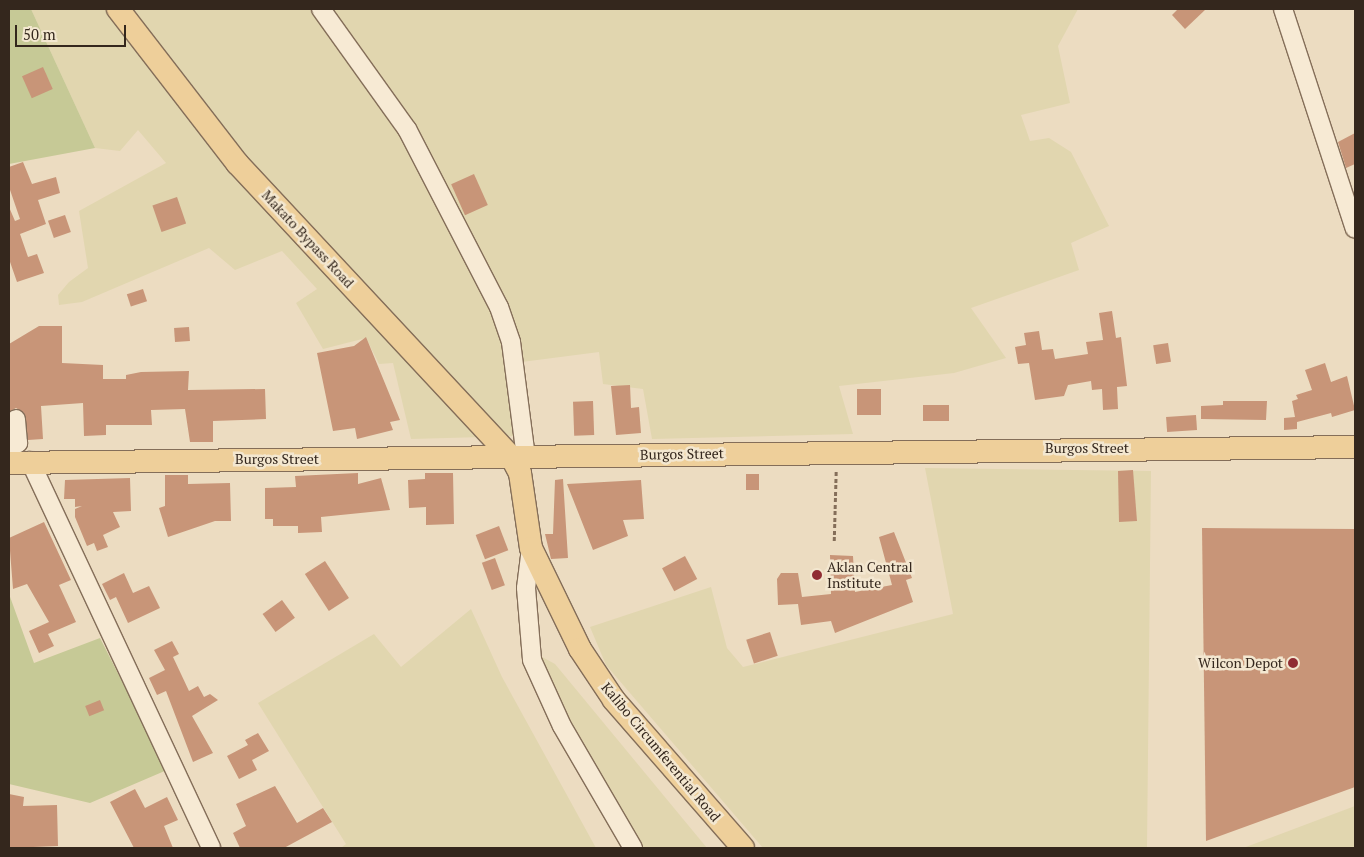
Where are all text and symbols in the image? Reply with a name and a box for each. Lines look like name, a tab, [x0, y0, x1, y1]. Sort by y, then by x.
scale bar	[18, 15, 129, 47]
text: 50 m	[23, 24, 56, 44]
street label: Makato Bypass Road	[258, 187, 358, 291]
street label: Burgos Street	[1045, 440, 1129, 456]
street label: Burgos Street	[640, 445, 724, 463]
street label: Burgos Street	[235, 451, 319, 467]
place label: Aklan Central Institute	[827, 559, 913, 592]
marker: Aklan Central Institute	[811, 569, 823, 581]
place label: Wilcon Depot	[1198, 655, 1283, 671]
marker: Wilcon Depot	[1287, 657, 1299, 669]
street label: Kalibo Circumferential Road	[598, 679, 724, 825]

